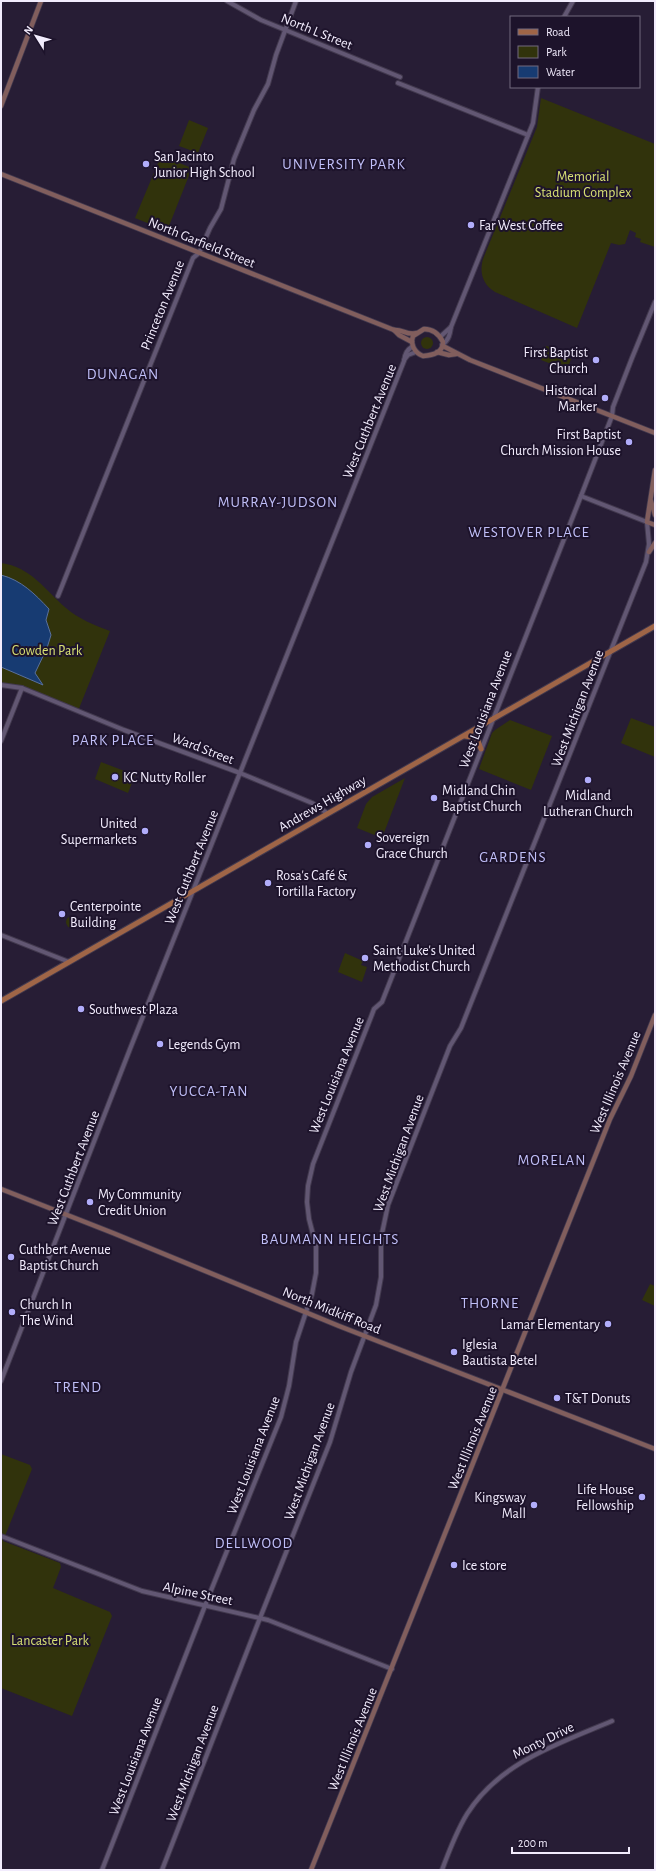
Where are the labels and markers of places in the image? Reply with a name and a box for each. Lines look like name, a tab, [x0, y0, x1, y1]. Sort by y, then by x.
place label: San Jacinto Junior High School	[154, 150, 255, 180]
marker: San Jacinto Junior High School	[141, 159, 151, 169]
place label: Far West Coffee	[479, 219, 563, 233]
marker: Far West Coffee	[466, 220, 476, 230]
place label: First Baptist Church	[523, 346, 589, 376]
marker: First Baptist Church	[591, 355, 601, 365]
place label: Historical Marker	[545, 384, 597, 414]
marker: Historical Marker	[600, 393, 610, 403]
place label: First Baptist Church Mission House	[501, 428, 622, 458]
marker: First Baptist Church Mission House	[624, 437, 634, 447]
place label: KC Nutty Roller	[123, 771, 206, 785]
marker: KC Nutty Roller	[110, 772, 120, 782]
marker: Midland Lutheran Church	[583, 775, 593, 785]
place label: Midland Chin Baptist Church	[442, 784, 522, 814]
place label: Midland Lutheran Church	[543, 789, 633, 819]
marker: Midland Chin Baptist Church	[429, 793, 439, 803]
place label: United Supermarkets	[61, 817, 137, 847]
marker: United Supermarkets	[140, 826, 150, 836]
place label: Sovereign Grace Church	[376, 831, 448, 861]
marker: Sovereign Grace Church	[363, 840, 373, 850]
place label: Rosa's Café & Tortilla Factory	[276, 869, 356, 899]
marker: Rosa's Café & Tortilla Factory	[263, 878, 273, 888]
place label: Centerpointe Building	[70, 900, 141, 930]
marker: Centerpointe Building	[57, 909, 67, 919]
place label: Saint Luke's United Methodist Church	[373, 944, 475, 974]
marker: Saint Luke's United Methodist Church	[360, 953, 370, 963]
place label: Southwest Plaza	[89, 1003, 178, 1017]
marker: Southwest Plaza	[76, 1004, 86, 1014]
place label: Legends Gym	[168, 1038, 240, 1052]
marker: Legends Gym	[155, 1039, 165, 1049]
place label: My Community Credit Union	[98, 1188, 181, 1218]
marker: My Community Credit Union	[85, 1197, 95, 1207]
place label: Cuthbert Avenue Baptist Church	[19, 1243, 111, 1273]
marker: Cuthbert Avenue Baptist Church	[6, 1252, 16, 1262]
place label: Church In The Wind	[20, 1298, 73, 1328]
marker: Church In The Wind	[7, 1307, 17, 1317]
place label: Lamar Elementary	[501, 1318, 600, 1332]
marker: Lamar Elementary	[603, 1319, 613, 1329]
place label: Iglesia Bautista Betel	[462, 1338, 537, 1368]
marker: Iglesia Bautista Betel	[449, 1347, 459, 1357]
place label: T&T Donuts	[565, 1392, 631, 1406]
marker: T&T Donuts	[552, 1393, 562, 1403]
place label: Life House Fellowship	[576, 1483, 634, 1513]
place label: Kingsway Mall	[474, 1491, 526, 1521]
marker: Life House Fellowship	[637, 1492, 647, 1502]
marker: Kingsway Mall	[529, 1500, 539, 1510]
place label: Ice store	[462, 1559, 507, 1573]
marker: Ice store	[449, 1560, 459, 1570]

